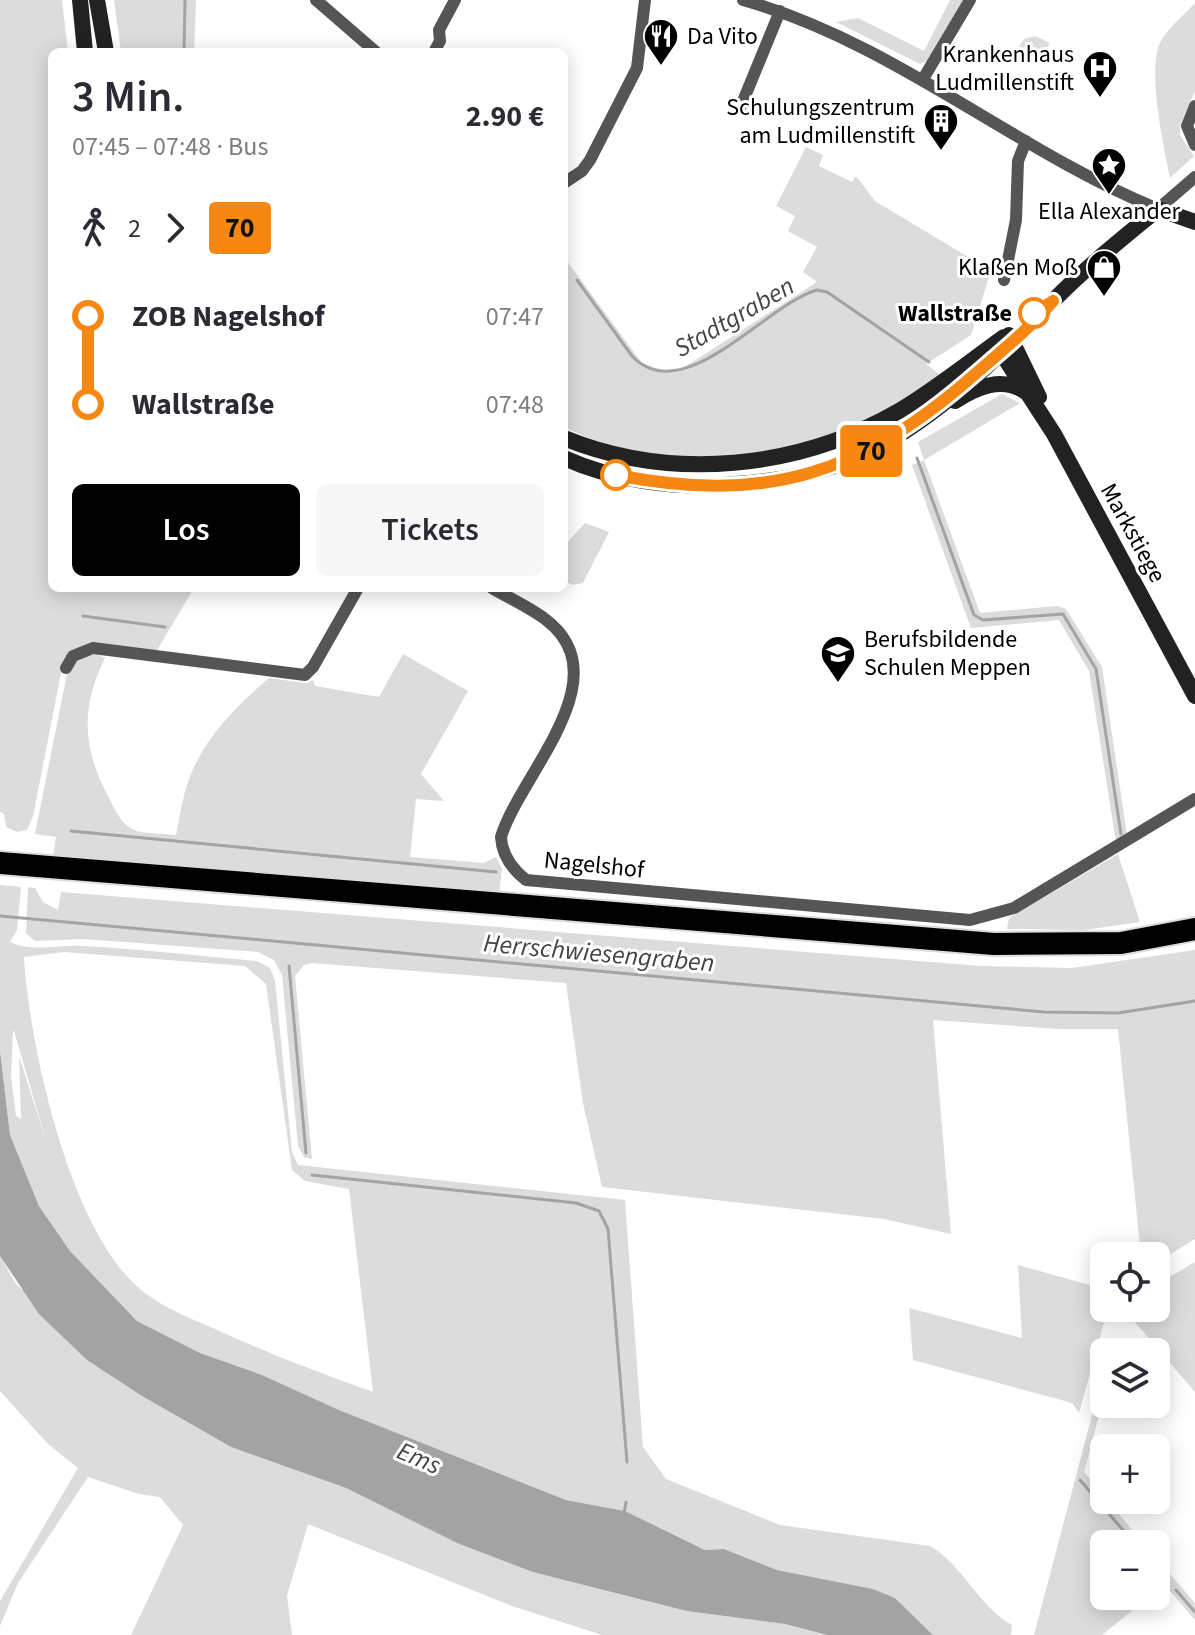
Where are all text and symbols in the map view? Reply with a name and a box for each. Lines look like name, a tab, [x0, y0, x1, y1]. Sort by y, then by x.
restaurant icon: Da Vito	[642, 17, 680, 67]
place label: Da Vito	[687, 19, 758, 54]
place label: Krankenhaus Ludmillenstift	[935, 37, 1074, 100]
hospital icon: Krankenhaus Ludmillenstift	[1081, 49, 1119, 99]
text: 3 Min.	[72, 66, 184, 129]
place label: Schulungszentrum am Ludmillenstift	[726, 90, 915, 153]
text: 2.90 €	[466, 95, 544, 138]
building icon: Schulungszentrum am Ludmillenstift	[922, 102, 960, 152]
text: 07:45 – 07:48 · Bus	[72, 128, 268, 165]
place icon: Ella Alexander	[1090, 146, 1128, 196]
place label: Ella Alexander	[1038, 194, 1181, 229]
icon: walk	[72, 206, 116, 250]
icon: forward	[153, 206, 197, 250]
text: 70	[225, 208, 255, 248]
text: 2	[128, 210, 141, 247]
shop icon: Klaßen Moß	[1085, 248, 1123, 298]
place label: Klaßen Moß	[958, 250, 1078, 285]
water label: Stadtgraben	[667, 268, 801, 366]
text: ZOB Nagelshof	[132, 295, 325, 338]
place label: Wallstraße	[898, 296, 1012, 331]
text: 07:47	[486, 298, 544, 335]
marker: Wallstraße	[1019, 298, 1049, 328]
text: Wallstraße	[132, 383, 275, 426]
text: 07:48	[486, 386, 544, 423]
line badge: 70	[835, 425, 907, 477]
text: 70	[856, 431, 886, 471]
unlabelled marker	[601, 460, 631, 490]
street label: Markstiege	[1091, 477, 1175, 589]
button: Los	[72, 484, 300, 576]
button: Tickets	[316, 484, 544, 576]
place label: Berufsbildende Schulen Meppen	[864, 622, 1031, 685]
school or university icon: Berufsbildende Schulen Meppen	[819, 634, 857, 684]
street label: Nagelshof	[542, 842, 647, 888]
water label: Herrschwiesengraben	[482, 924, 716, 982]
map controls	[1090, 1242, 1170, 1610]
button: locate	[1090, 1242, 1170, 1322]
button: layers	[1090, 1338, 1170, 1418]
water label: Ems	[391, 1432, 447, 1484]
button: +	[1090, 1434, 1170, 1514]
button: −	[1090, 1530, 1170, 1610]

